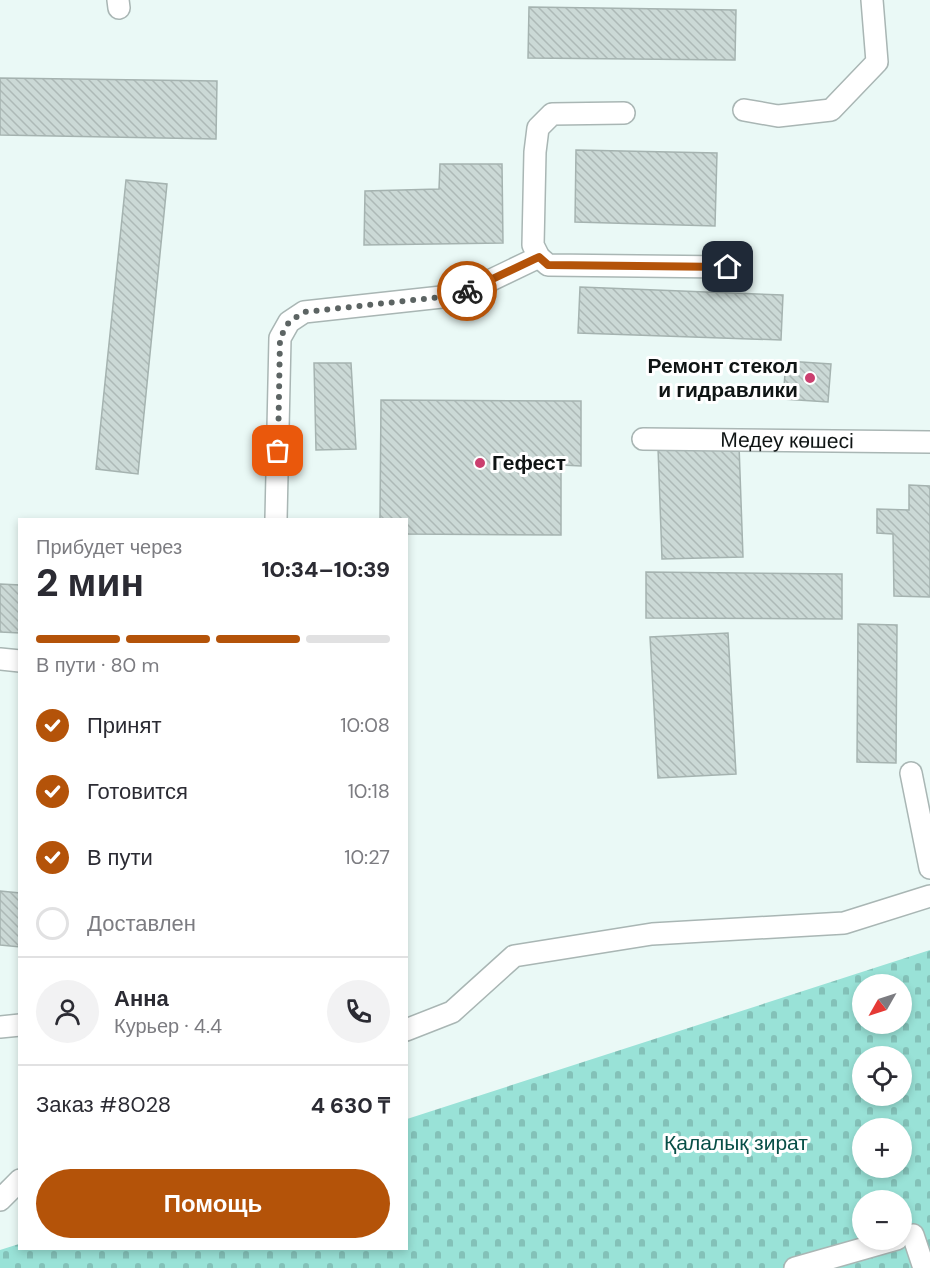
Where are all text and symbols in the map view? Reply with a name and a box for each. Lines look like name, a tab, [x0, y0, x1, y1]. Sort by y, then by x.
pin	[702, 241, 753, 292]
icon: home	[711, 250, 744, 283]
courier	[437, 261, 497, 321]
icon: bike	[451, 275, 484, 308]
place label: Ремонт стекол и гидравлики	[648, 352, 798, 404]
marker: Ремонт стекол и гидравлики	[803, 371, 817, 385]
pin	[252, 425, 303, 476]
street label: Медеу көшесі	[720, 426, 854, 455]
icon: bag	[261, 434, 294, 467]
place label: Гефест	[492, 449, 566, 477]
marker: Гефест	[473, 456, 487, 470]
text: Прибудет через	[36, 534, 182, 560]
text: 10:34–10:39	[261, 555, 390, 584]
text: 2 мин	[36, 557, 144, 608]
text: В пути · 80 m	[36, 652, 159, 678]
icon: check	[36, 709, 69, 742]
text: Принят	[87, 711, 161, 740]
text: 10:08	[340, 712, 390, 738]
icon: check	[36, 775, 69, 808]
text: Готовится	[87, 777, 188, 806]
text: 10:18	[348, 778, 390, 804]
icon: check	[36, 841, 69, 874]
text: В пути	[87, 843, 153, 872]
text: 10:27	[344, 844, 390, 870]
text: Доставлен	[87, 909, 196, 938]
north arrow	[852, 974, 912, 1034]
map controls	[852, 974, 912, 1250]
button: person	[36, 980, 99, 1043]
button: phone	[327, 980, 390, 1043]
text: Анна	[114, 984, 169, 1013]
text: Курьер · 4.4	[114, 1013, 222, 1039]
button: locate	[852, 1046, 912, 1106]
text: Заказ #8028	[36, 1090, 171, 1119]
text: 4 630 ₸	[311, 1091, 390, 1120]
button: +	[852, 1118, 912, 1178]
park label: Қалалық зират	[664, 1129, 808, 1157]
button: Помощь	[36, 1169, 390, 1238]
button: −	[852, 1190, 912, 1250]

